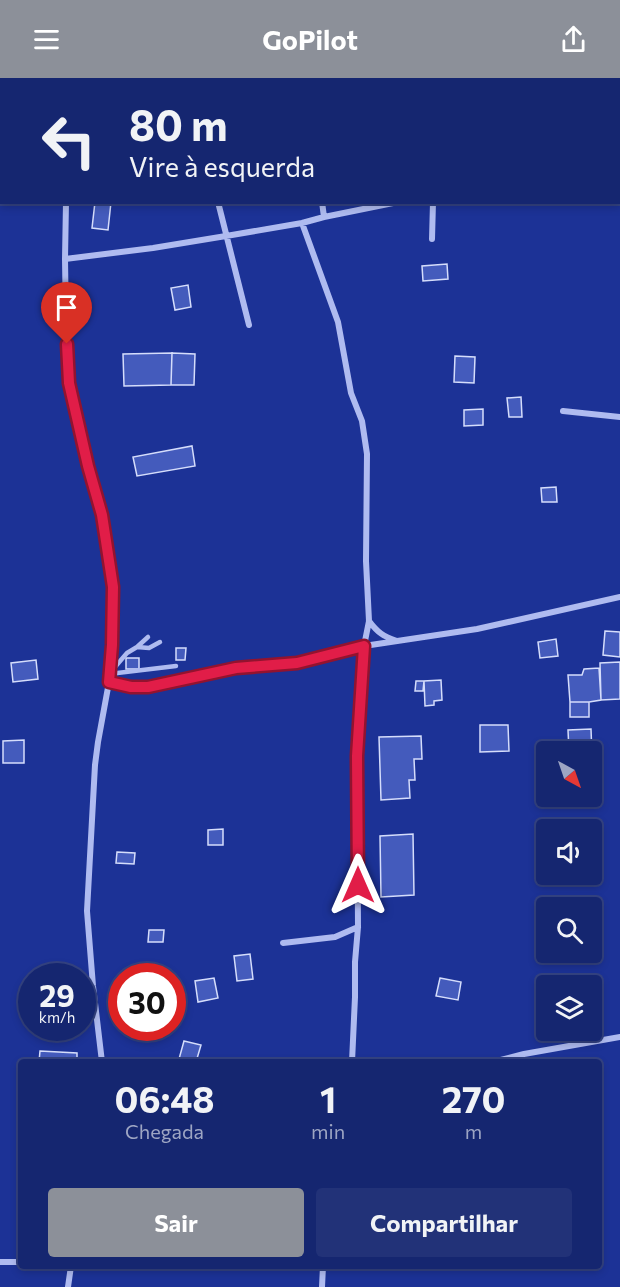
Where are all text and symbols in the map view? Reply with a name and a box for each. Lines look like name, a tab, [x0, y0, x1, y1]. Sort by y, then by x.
icon: menu	[30, 23, 63, 56]
text: GoPilot	[262, 23, 358, 56]
icon: share	[557, 23, 590, 56]
text: 80 m	[129, 98, 228, 150]
icon: left	[30, 102, 108, 180]
text: Vire à esquerda	[129, 150, 315, 183]
pin	[41, 282, 92, 344]
icon: arrive	[50, 291, 83, 324]
north arrow	[536, 741, 602, 807]
map controls	[536, 741, 602, 1041]
button: sound	[536, 819, 602, 885]
position arrow	[326, 853, 390, 917]
button: search	[536, 897, 602, 963]
speed limit sign: 30	[108, 963, 186, 1041]
button: layers	[536, 975, 602, 1041]
text: 29	[39, 976, 75, 1013]
text: km/h	[39, 1008, 75, 1026]
text: 06:48	[115, 1076, 215, 1120]
text: 1	[320, 1076, 336, 1120]
text: 270	[442, 1076, 505, 1120]
text: Chegada	[125, 1119, 204, 1143]
text: min	[311, 1119, 345, 1143]
text: m	[465, 1119, 482, 1143]
button: Sair	[48, 1188, 304, 1257]
button: Compartilhar	[316, 1188, 572, 1257]

